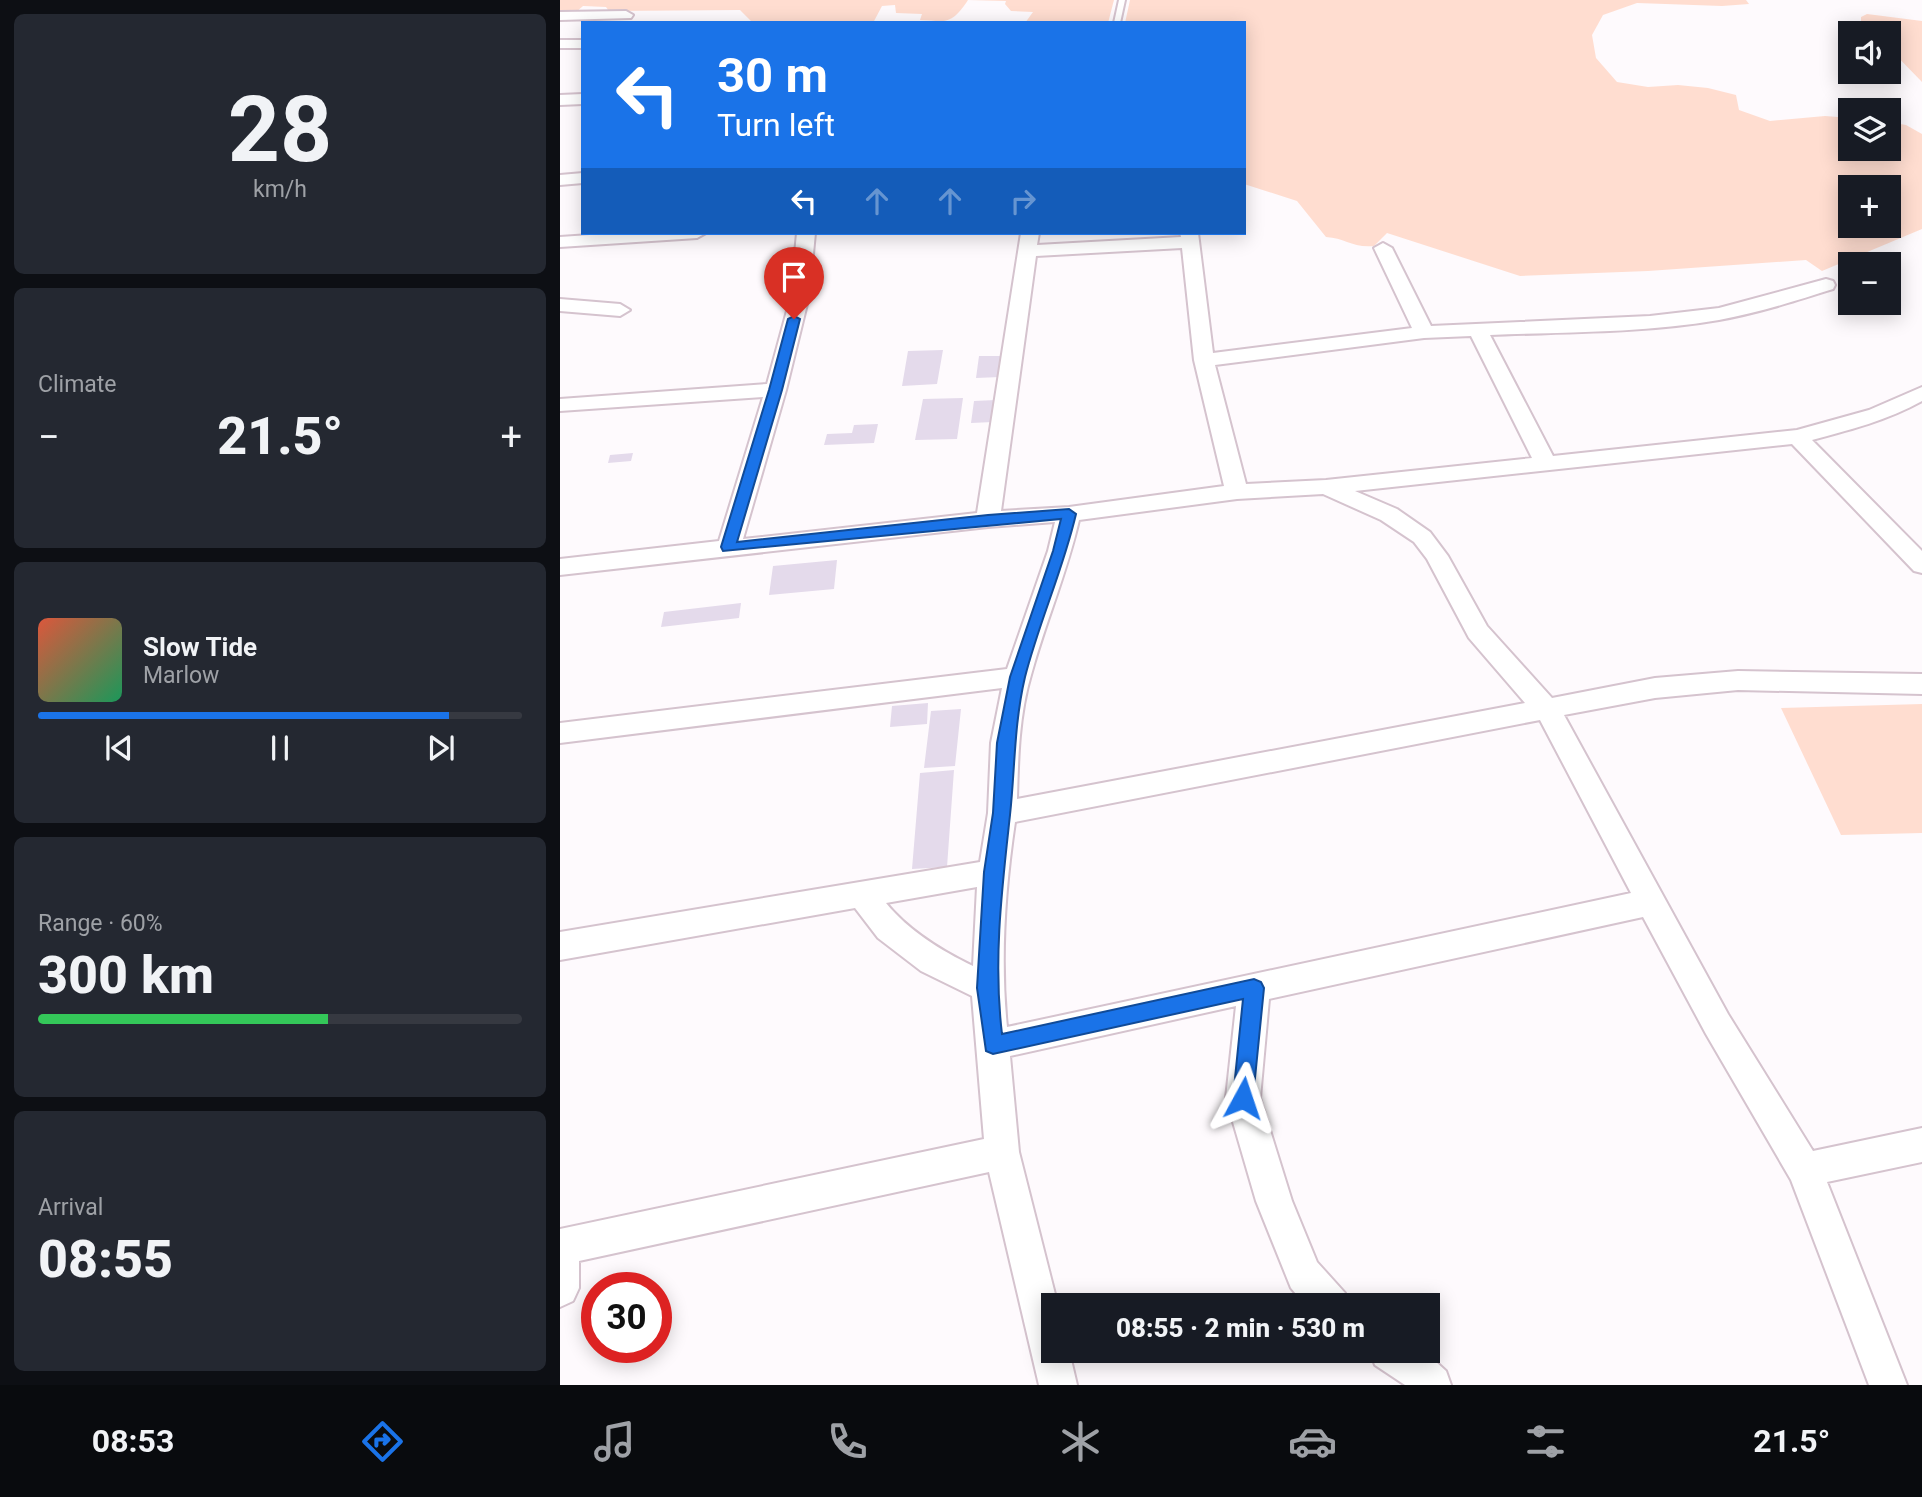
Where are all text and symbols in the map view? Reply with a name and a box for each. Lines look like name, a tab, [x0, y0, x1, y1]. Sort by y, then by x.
map controls	[1838, 21, 1901, 315]
button: sound	[1838, 21, 1901, 84]
text: 30 m	[717, 47, 828, 104]
icon: left	[602, 49, 693, 140]
text: 28	[228, 77, 332, 183]
button: layers	[1838, 98, 1901, 161]
text: Turn left	[717, 106, 835, 144]
button: +	[1838, 175, 1901, 238]
text: km/h	[253, 176, 307, 203]
icon: left	[785, 182, 823, 220]
icon: ahead	[858, 182, 896, 220]
icon: ahead	[931, 182, 969, 220]
icon: right	[1004, 182, 1042, 220]
pin	[764, 247, 824, 319]
button: −	[1838, 252, 1901, 315]
icon: arrive	[775, 258, 813, 296]
text: Climate	[38, 371, 117, 398]
text: 21.5°	[217, 406, 343, 467]
text: −	[38, 415, 60, 459]
text: +	[500, 415, 522, 459]
text: Slow Tide	[143, 632, 257, 662]
text: Marlow	[143, 662, 219, 689]
icon: previous	[100, 729, 138, 767]
icon: pause	[261, 729, 299, 767]
icon: next	[422, 729, 460, 767]
text: Range · 60%	[38, 910, 163, 937]
text: 300 km	[38, 945, 214, 1006]
position arrow	[1206, 1061, 1280, 1135]
text: Arrival	[38, 1194, 103, 1221]
text: 08:55	[38, 1229, 173, 1290]
speed limit sign: 30	[581, 1272, 672, 1363]
text: 08:55 · 2 min · 530 m	[1116, 1313, 1365, 1343]
icon: directions	[358, 1417, 407, 1466]
icon: music	[590, 1417, 639, 1466]
icon: phone	[823, 1417, 872, 1466]
icon: climate	[1056, 1417, 1105, 1466]
icon: car	[1288, 1417, 1337, 1466]
icon: filters	[1521, 1417, 1570, 1466]
text: 08:53	[92, 1422, 174, 1460]
text: 21.5°	[1753, 1422, 1830, 1460]

